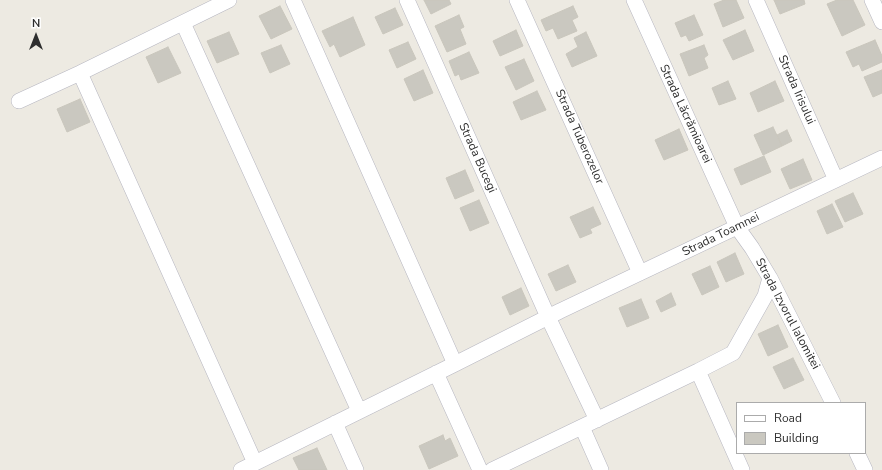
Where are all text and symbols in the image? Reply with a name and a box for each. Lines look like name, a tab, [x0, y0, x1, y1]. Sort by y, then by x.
north arrow	[16, 16, 56, 56]
text: N	[32, 16, 40, 31]
street label: Strada Irisului	[774, 53, 818, 127]
street label: Strada Lăcrămioarei	[656, 62, 714, 166]
street label: Strada Tuberozelor	[552, 87, 606, 187]
street label: Strada Bucegi	[455, 121, 499, 195]
street label: Strada Toamnei	[680, 210, 762, 260]
street label: Strada Izvorul Ialomitei	[752, 256, 822, 372]
legend	[736, 402, 866, 454]
text: Road	[774, 410, 802, 426]
text: Building	[774, 430, 819, 446]

